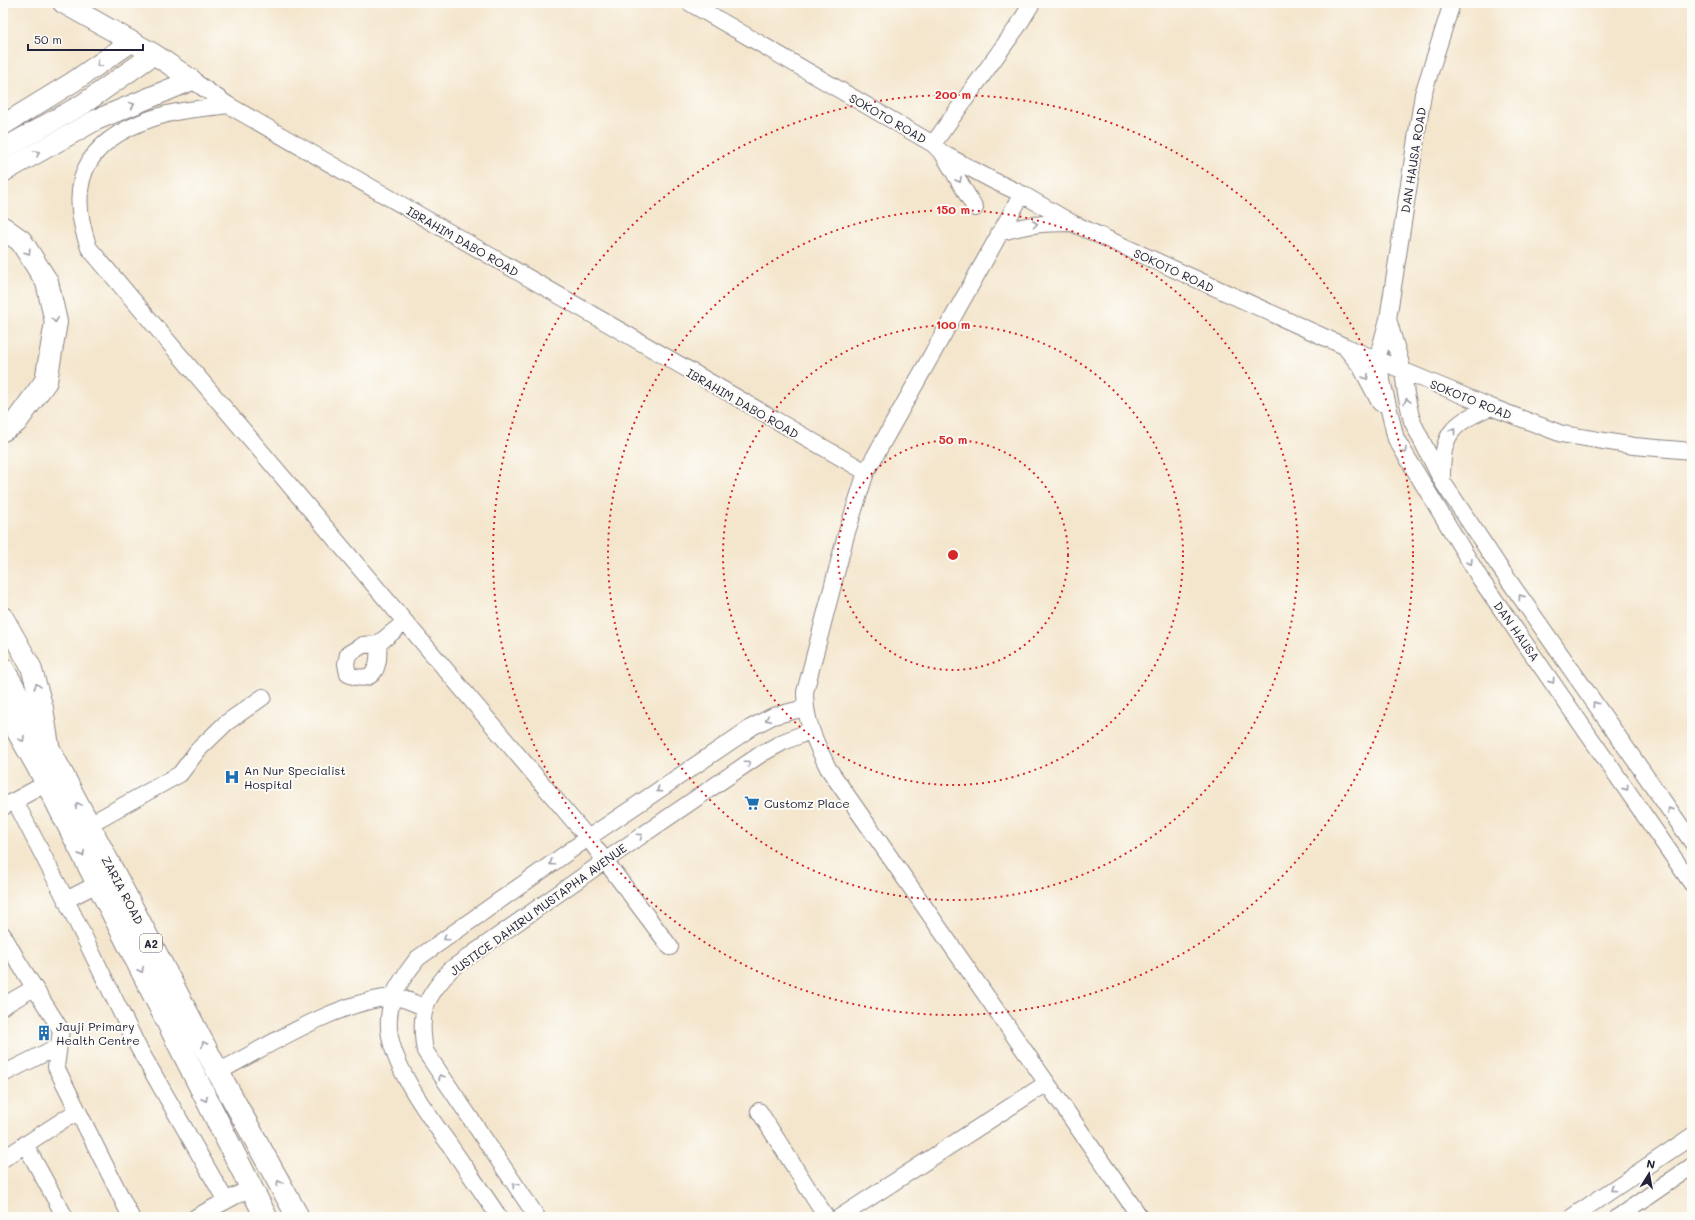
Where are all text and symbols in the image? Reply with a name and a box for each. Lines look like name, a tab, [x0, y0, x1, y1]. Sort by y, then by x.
scale bar	[28, 26, 143, 52]
text: 50 m	[34, 31, 62, 47]
one-way arrow	[96, 59, 103, 67]
text: 200 m	[935, 86, 971, 102]
street label: SOKOTO ROAD	[846, 89, 930, 147]
one-way arrow	[128, 102, 136, 110]
street label: DAN HAUSA ROAD	[1397, 106, 1429, 214]
one-way arrow	[33, 150, 40, 157]
one-way arrow	[954, 176, 961, 183]
text: 150 m	[936, 201, 970, 217]
street label: IBRAHIM DABO ROAD	[404, 202, 522, 280]
one-way arrow	[1032, 220, 1038, 229]
street label: SOKOTO ROAD	[1131, 244, 1217, 296]
one-way arrow	[23, 248, 31, 255]
one-way arrow	[50, 316, 59, 323]
text: 100 m	[936, 316, 970, 332]
street label: IBRAHIM DABO ROAD	[684, 364, 802, 442]
one-way arrow	[1362, 373, 1369, 380]
street label: SOKOTO ROAD	[1428, 375, 1514, 423]
one-way arrow	[1404, 398, 1412, 404]
one-way arrow	[1448, 428, 1455, 435]
text: 50 m	[939, 431, 967, 447]
one-way arrow	[1399, 447, 1406, 454]
centre of rings	[946, 548, 960, 562]
one-way arrow	[1466, 558, 1473, 565]
one-way arrow	[1519, 595, 1526, 602]
street label: DAN HAUSA	[1491, 598, 1543, 664]
one-way arrow	[1547, 677, 1555, 684]
one-way arrow	[33, 682, 42, 689]
one-way arrow	[1592, 701, 1600, 708]
one-way arrow	[765, 714, 772, 722]
one-way arrow	[17, 735, 25, 742]
one-way arrow	[744, 760, 751, 768]
place label: An Nur Specialist Hospital	[244, 762, 346, 792]
hospital icon: An Nur Specialist Hospital	[223, 768, 241, 786]
one-way arrow	[1621, 784, 1629, 791]
one-way arrow	[656, 785, 663, 793]
supermarket icon: Customz Place	[743, 794, 761, 812]
place label: Customz Place	[764, 795, 850, 811]
one-way arrow	[75, 802, 83, 809]
one-way arrow	[1668, 808, 1675, 815]
one-way arrow	[636, 834, 643, 841]
street label: JUSTICE DAHIRU MUSTAPHA AVENUE	[446, 839, 630, 979]
one-way arrow	[78, 850, 85, 857]
street label: ZARIA ROAD	[98, 853, 148, 927]
one-way arrow	[549, 858, 556, 865]
one-way arrow	[443, 933, 450, 940]
road number: A2	[140, 934, 162, 952]
one-way arrow	[136, 966, 144, 973]
place label: Jauji Primary Health Centre	[56, 1018, 140, 1048]
building icon: Jauji Primary Health Centre	[35, 1024, 53, 1042]
one-way arrow	[201, 1041, 208, 1048]
one-way arrow	[439, 1075, 446, 1082]
one-way arrow	[201, 1095, 208, 1102]
north arrow	[1629, 1154, 1669, 1194]
text: N	[1645, 1156, 1657, 1172]
one-way arrow	[276, 1180, 284, 1187]
one-way arrow	[512, 1182, 520, 1189]
one-way arrow	[1611, 1184, 1618, 1191]

